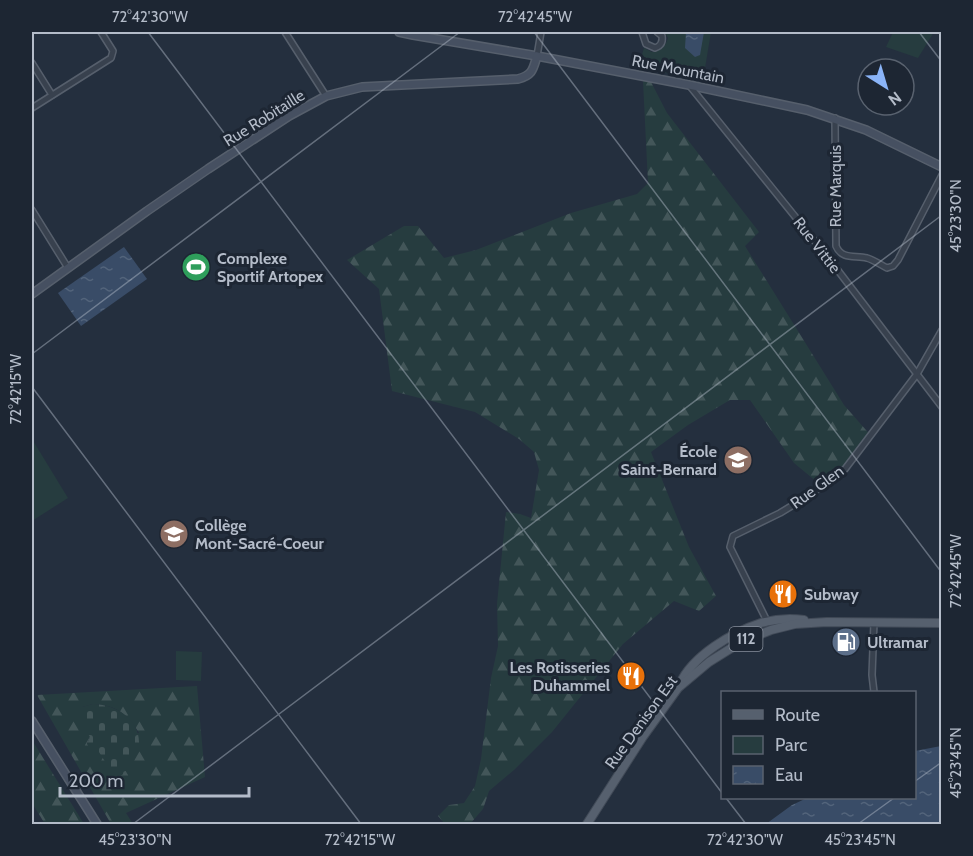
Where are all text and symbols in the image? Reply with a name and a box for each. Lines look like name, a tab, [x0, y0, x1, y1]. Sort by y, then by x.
text: 72°42'30"W	[112, 8, 189, 26]
text: 72°42'45"W	[498, 8, 573, 26]
street label: Rue Mountain	[630, 51, 726, 87]
north arrow	[856, 57, 916, 117]
street label: Rue Robitaille	[220, 86, 308, 150]
text: N	[884, 88, 905, 110]
street label: Rue Marquis	[826, 144, 845, 227]
text: 45°23'30"N	[947, 179, 965, 253]
street label: Rue Vittie	[789, 213, 845, 277]
place label: Complexe Sportif Artopex	[217, 249, 323, 286]
sports icon: Complexe Sportif Artopex	[180, 251, 212, 283]
text: 72°42'15"W	[7, 353, 25, 424]
place label: École Saint-Bernard	[620, 442, 717, 479]
school or university icon: École Saint-Bernard	[722, 444, 754, 476]
street label: Rue Glen	[787, 461, 847, 513]
place label: Collège Mont-Sacré-Coeur	[195, 516, 325, 553]
school or university icon: Collège Mont-Sacré-Coeur	[158, 518, 190, 550]
text: 72°42'45"W	[947, 533, 965, 608]
restaurant icon: Subway	[767, 578, 799, 610]
place label: Subway	[804, 585, 859, 604]
fuel station icon: Ultramar	[830, 626, 862, 658]
road number: 112	[730, 627, 762, 651]
place label: Ultramar	[867, 633, 929, 652]
place label: Les Rotisseries Duhammel	[510, 658, 610, 695]
restaurant icon: Les Rotisseries Duhammel	[615, 660, 647, 692]
street label: Rue Denison Est	[601, 671, 682, 772]
legend	[721, 691, 916, 799]
text: Route	[775, 704, 820, 726]
text: 45°23'45"N	[947, 727, 965, 799]
text: Parc	[775, 734, 807, 756]
scale bar	[60, 760, 249, 798]
text: Eau	[775, 764, 803, 786]
text: 200 m	[69, 770, 123, 792]
text: 45°23'30"N	[98, 831, 172, 849]
text: 72°42'15"W	[325, 831, 396, 849]
text: 72°42'30"W	[707, 831, 784, 849]
text: 45°23'45"N	[824, 831, 896, 849]

